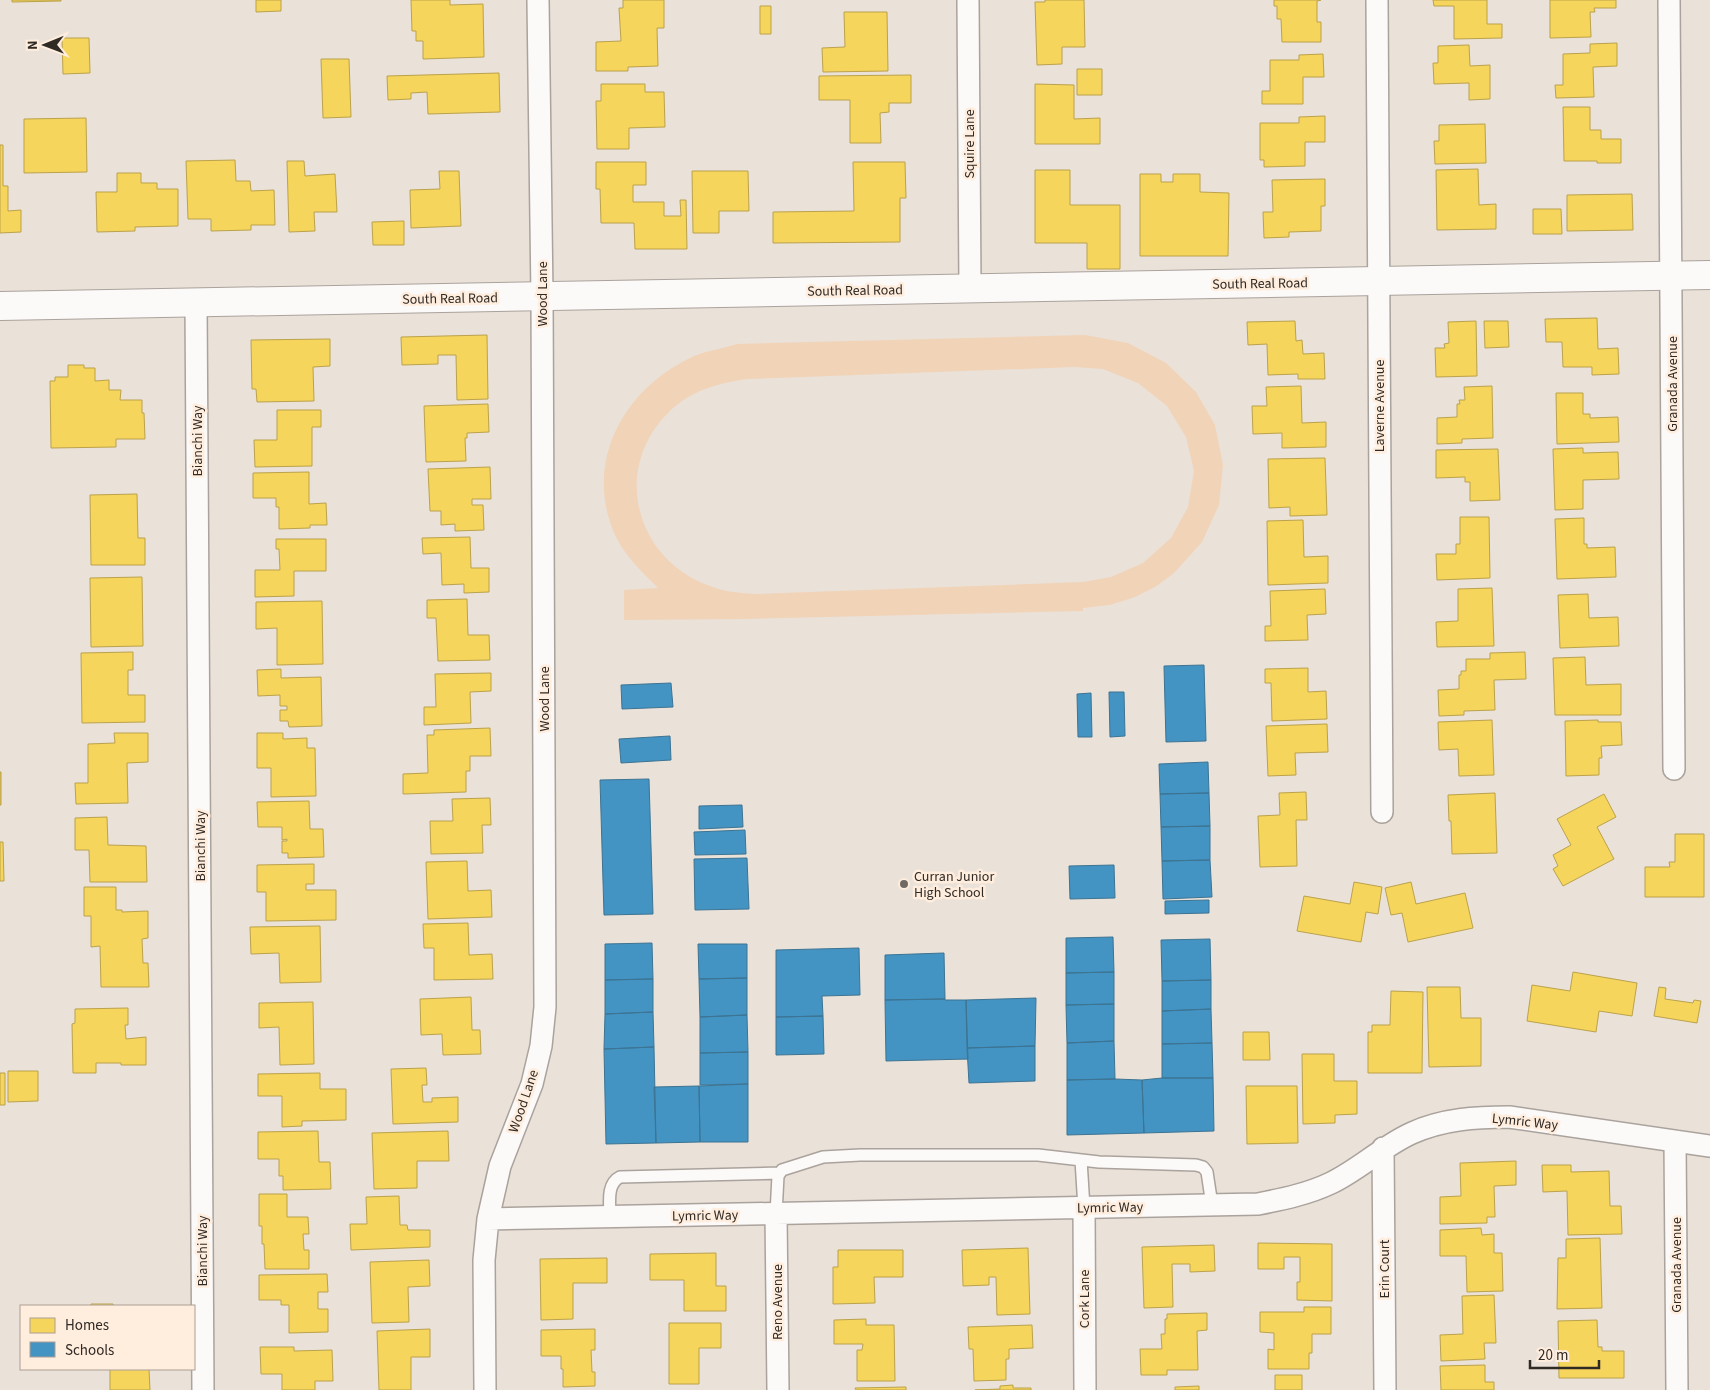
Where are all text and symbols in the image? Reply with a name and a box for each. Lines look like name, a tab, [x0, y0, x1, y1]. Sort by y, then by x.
north arrow	[20, 20, 70, 70]
text: N	[23, 40, 43, 50]
street label: Squire Lane	[960, 109, 980, 179]
street label: Wood Lane	[533, 261, 553, 327]
street label: South Real Road	[1212, 273, 1308, 295]
street label: South Real Road	[807, 280, 903, 302]
street label: South Real Road	[402, 288, 498, 310]
street label: Granada Avenue	[1663, 336, 1683, 432]
street label: Laverne Avenue	[1370, 360, 1390, 452]
street label: Bianchi Way	[188, 405, 208, 477]
street label: Wood Lane	[535, 666, 555, 732]
street label: Bianchi Way	[191, 810, 211, 882]
place label: Curran Junior High School	[914, 867, 994, 903]
marker: Curran Junior High School	[898, 878, 910, 890]
street label: Wood Lane	[504, 1067, 544, 1135]
street label: Lymric Way	[1491, 1109, 1559, 1135]
street label: Lymric Way	[1077, 1197, 1144, 1219]
street label: Lymric Way	[672, 1205, 739, 1227]
street label: Bianchi Way	[193, 1215, 213, 1287]
street label: Granada Avenue	[1667, 1217, 1687, 1313]
street label: Erin Court	[1375, 1239, 1395, 1298]
street label: Reno Avenue	[768, 1264, 788, 1340]
street label: Cork Lane	[1075, 1270, 1095, 1328]
legend	[20, 1305, 195, 1370]
text: Homes	[65, 1315, 109, 1336]
scale bar	[1530, 1338, 1599, 1370]
text: Schools	[65, 1340, 114, 1361]
text: 20 m	[1538, 1345, 1568, 1366]

